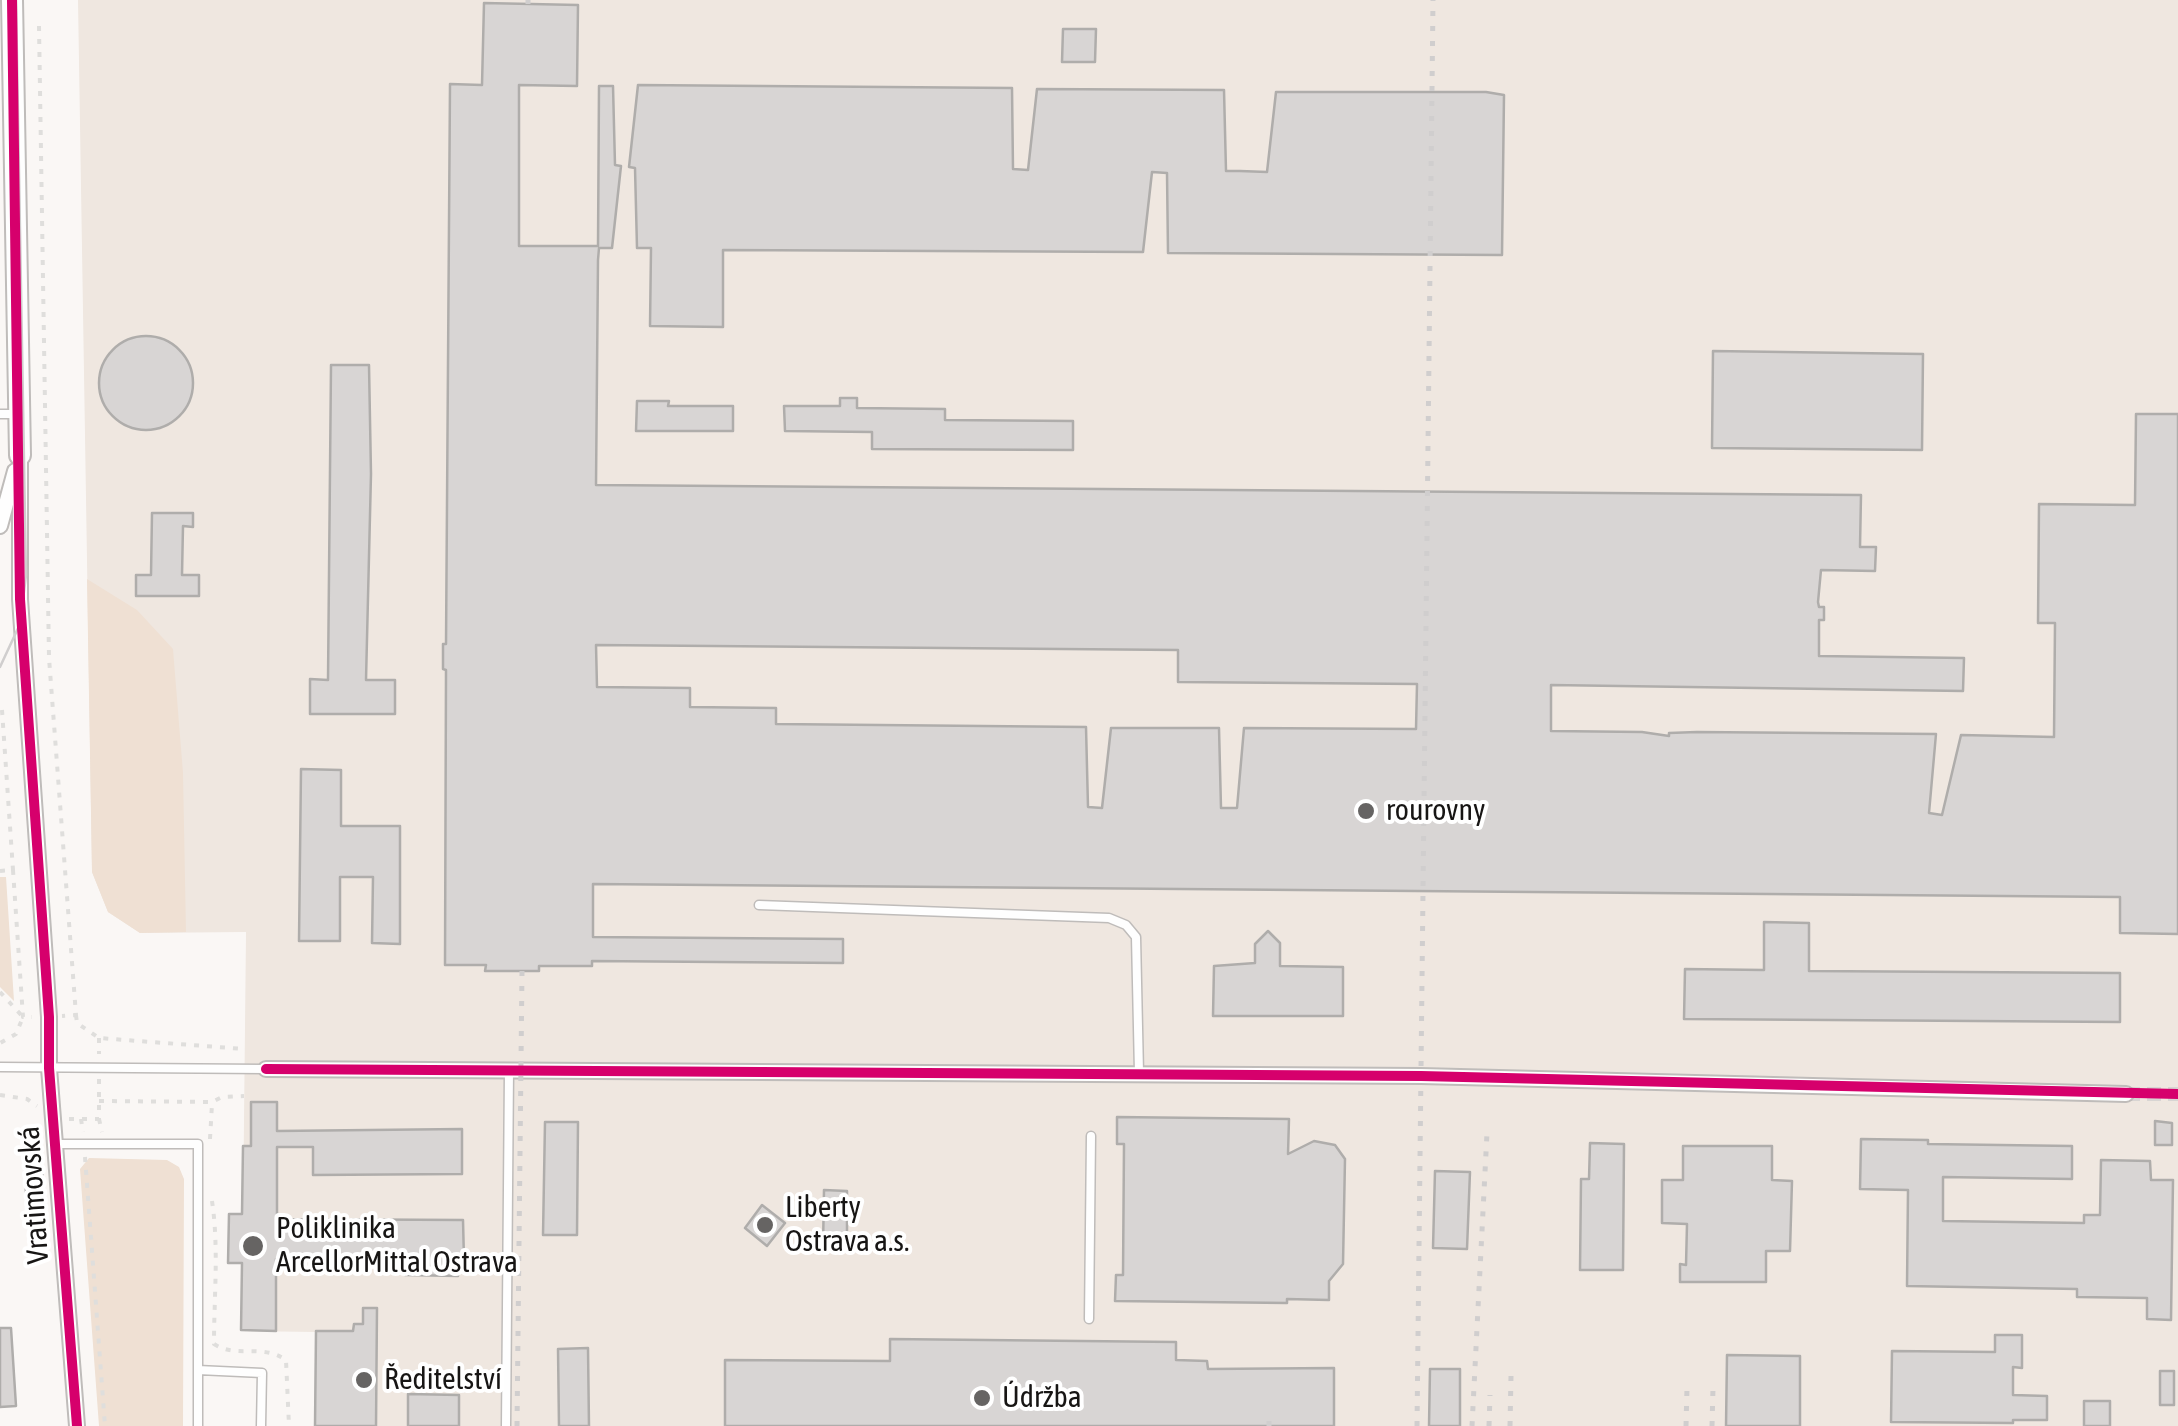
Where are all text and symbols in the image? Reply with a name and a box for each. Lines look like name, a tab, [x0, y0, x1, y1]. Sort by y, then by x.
place label: rourovny	[1386, 793, 1485, 829]
marker: rourovny	[1355, 800, 1377, 822]
street label: Vratimovská	[11, 1125, 57, 1265]
place label: Liberty Ostrava a.s.	[785, 1190, 909, 1260]
place label: Poliklinika ArcellorMittal Ostrava	[276, 1211, 518, 1282]
marker: Liberty Ostrava a.s.	[754, 1214, 776, 1236]
marker: Poliklinika ArcellorMittal Ostrava	[240, 1233, 266, 1259]
place label: Ředitelství	[384, 1362, 502, 1398]
marker: Ředitelství	[353, 1369, 375, 1391]
place label: Údržba	[1002, 1380, 1082, 1416]
marker: Údržba	[971, 1387, 993, 1409]

